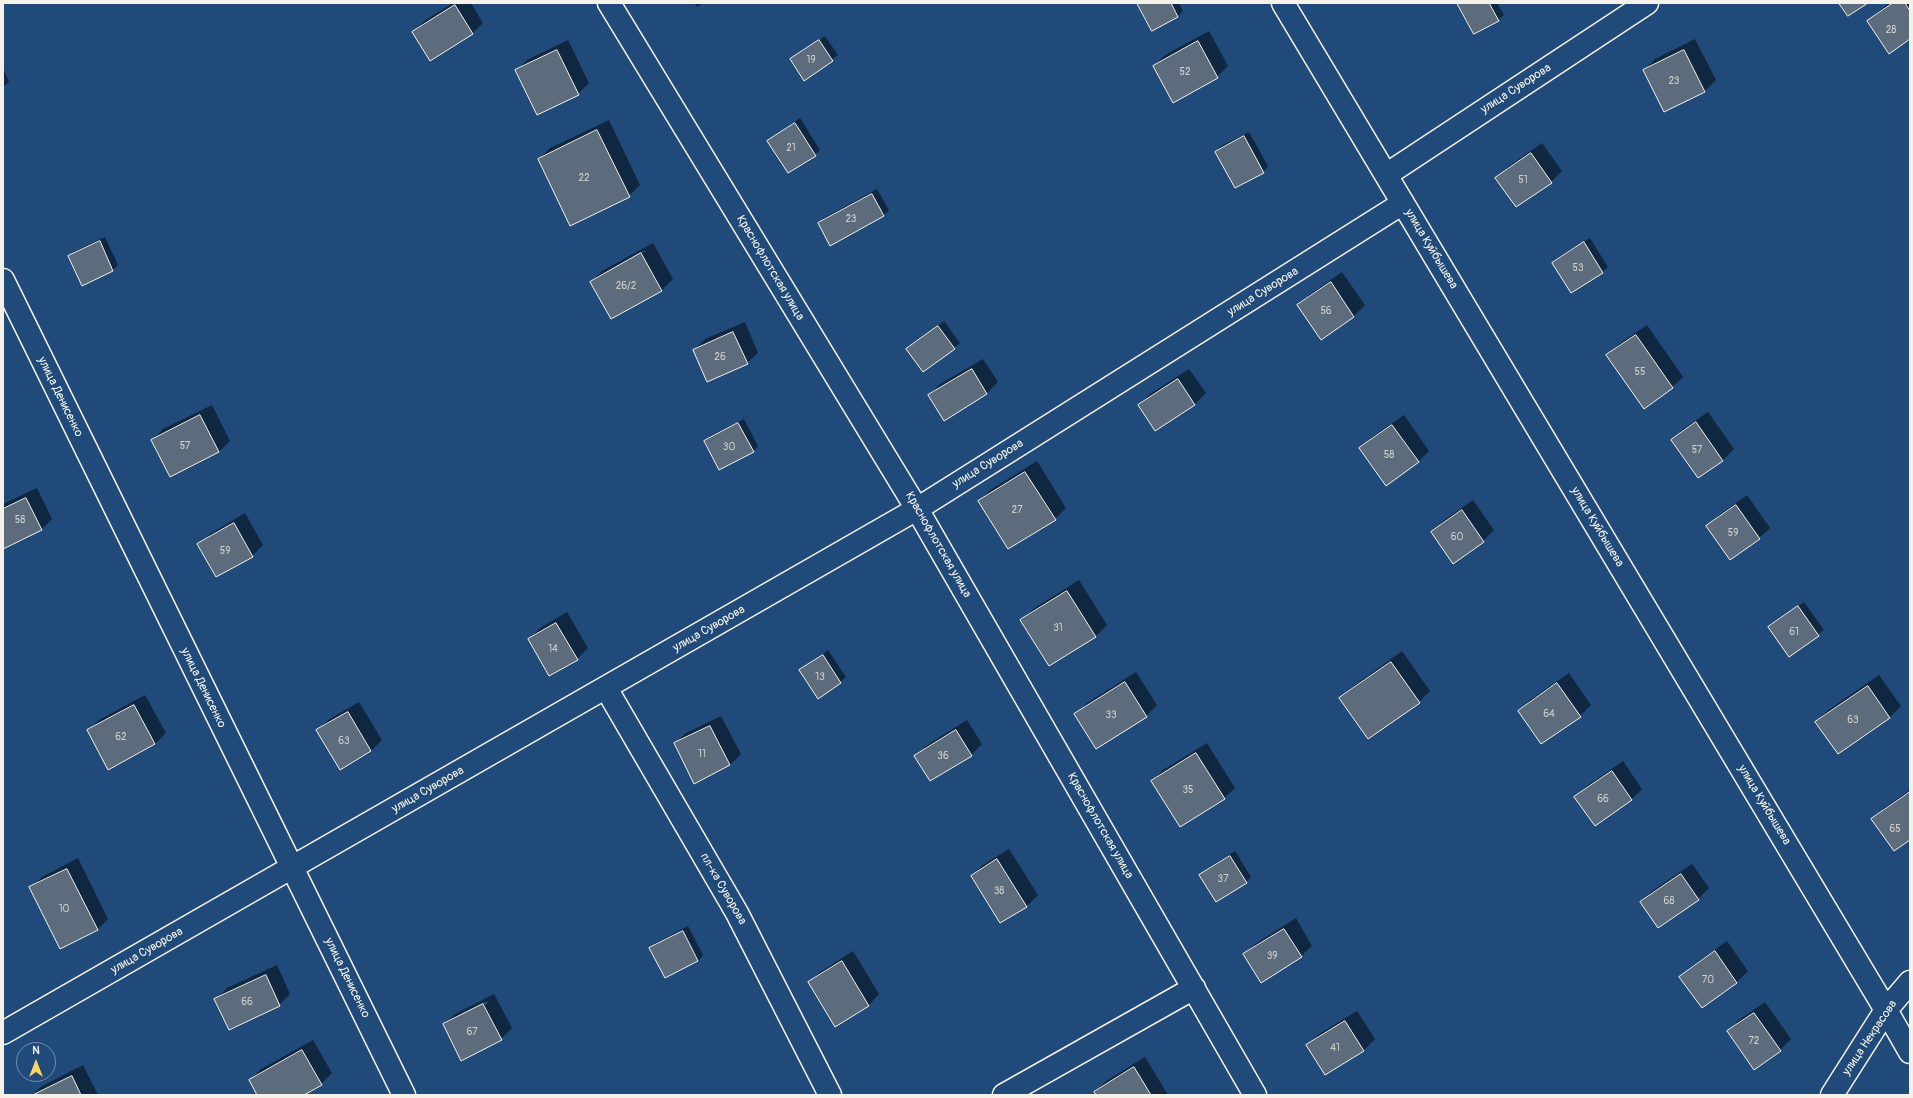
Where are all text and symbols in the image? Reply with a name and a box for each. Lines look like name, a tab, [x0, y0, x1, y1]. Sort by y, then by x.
house number: 28	[1886, 24, 1896, 36]
house number: 19	[806, 54, 816, 66]
street label: улица Суворова	[1478, 61, 1554, 117]
house number: 52	[1179, 66, 1191, 78]
house number: 23	[1669, 75, 1679, 87]
house number: 21	[786, 142, 796, 154]
house number: 22	[578, 172, 590, 184]
house number: 51	[1518, 174, 1528, 186]
street label: улица Куйбышева	[1401, 206, 1461, 292]
street label: Краснофлотская улица	[733, 213, 807, 323]
house number: 23	[846, 213, 856, 225]
house number: 53	[1573, 262, 1583, 274]
street label: улица Суворова	[1225, 264, 1301, 320]
house number: 26/2	[616, 280, 636, 292]
house number: 56	[1320, 305, 1332, 317]
house number: 26	[714, 351, 726, 363]
street label: улица Денисенко	[34, 354, 86, 440]
house number: 55	[1635, 366, 1645, 378]
street label: улица Суворова	[950, 436, 1026, 492]
house number: 57	[180, 440, 190, 452]
house number: 30	[723, 441, 735, 453]
house number: 57	[1692, 444, 1702, 456]
house number: 58	[1384, 449, 1394, 461]
street label: улица Куйбышева	[1567, 484, 1627, 570]
street label: Краснофлотская улица	[902, 489, 974, 601]
house number: 27	[1012, 504, 1022, 516]
house number: 58	[15, 514, 25, 526]
house number: 59	[1728, 527, 1738, 539]
house number: 60	[1451, 531, 1463, 543]
house number: 59	[220, 545, 230, 557]
street label: улица Суворова	[670, 603, 748, 655]
house number: 31	[1053, 622, 1063, 634]
house number: 61	[1789, 626, 1799, 638]
house number: 14	[548, 643, 558, 655]
street label: улица Денисенко	[177, 645, 229, 731]
house number: 13	[815, 671, 825, 683]
house number: 64	[1543, 708, 1555, 720]
house number: 33	[1105, 709, 1117, 721]
house number: 63	[1847, 714, 1859, 726]
house number: 62	[115, 731, 127, 743]
house number: 63	[338, 735, 350, 747]
house number: 11	[698, 748, 706, 760]
house number: 36	[937, 750, 949, 762]
street label: улица Куйбышева	[1734, 762, 1794, 848]
street label: улица Суворова	[389, 764, 467, 816]
street label: Краснофлотская улица	[1064, 770, 1136, 882]
house number: 35	[1183, 784, 1193, 796]
house number: 66	[1597, 793, 1609, 805]
house number: 65	[1889, 823, 1901, 835]
street label: пл-ка Суворова	[697, 851, 749, 927]
house number: 37	[1218, 873, 1228, 885]
house number: 38	[994, 885, 1004, 897]
house number: 68	[1664, 895, 1674, 907]
house number: 10	[59, 903, 69, 915]
street label: улица Суворова	[108, 925, 186, 977]
street label: улица Денисенко	[321, 935, 373, 1021]
house number: 39	[1267, 950, 1277, 962]
house number: 70	[1702, 974, 1714, 986]
house number: 66	[241, 996, 253, 1008]
street label: улица Некрасова	[1840, 998, 1900, 1078]
house number: 67	[466, 1026, 478, 1038]
house number: 72	[1749, 1035, 1759, 1047]
north arrow	[16, 1042, 56, 1082]
house number: 41	[1330, 1042, 1340, 1054]
text: N	[32, 1044, 40, 1057]

